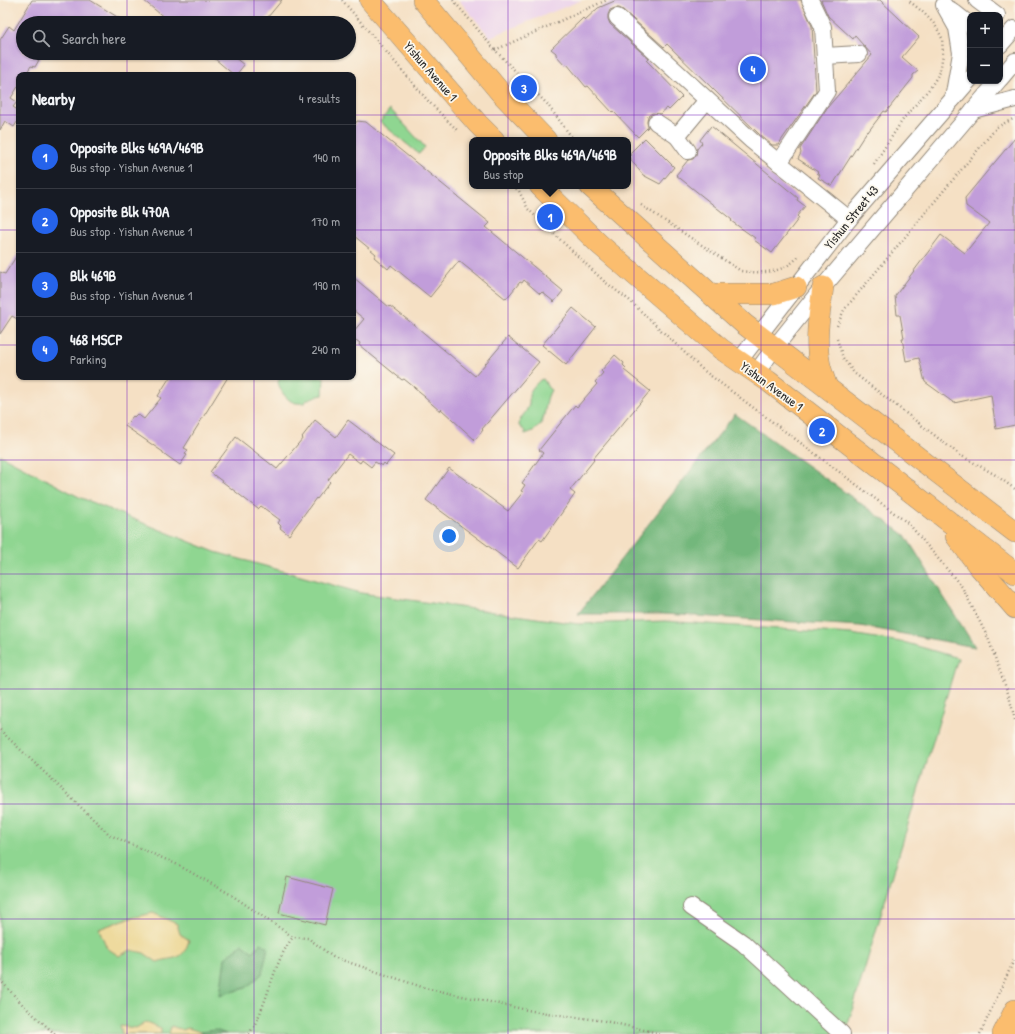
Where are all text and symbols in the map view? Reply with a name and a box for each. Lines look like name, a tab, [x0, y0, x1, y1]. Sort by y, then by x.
map controls	[967, 12, 1003, 84]
button: +	[967, 12, 1003, 48]
search box	[16, 16, 356, 60]
icon: search	[30, 27, 52, 49]
text: Search here	[62, 28, 126, 49]
street label: Yishun Avenue 1	[400, 37, 462, 105]
button: −	[967, 48, 1003, 84]
pin: 4	[740, 54, 766, 84]
pin: 3	[511, 73, 537, 103]
text: Nearby	[32, 87, 75, 110]
text: 4 results	[299, 89, 340, 107]
text: Opposite Blks 469A/469B	[70, 137, 204, 158]
popup	[469, 137, 631, 189]
text: Opposite Blks 469A/469B	[483, 144, 617, 165]
text: 1	[43, 148, 47, 166]
text: 140 m	[313, 148, 340, 166]
text: Bus stop · Yishun Avenue 1	[70, 158, 193, 176]
text: Bus stop	[483, 165, 523, 183]
street label: Yishun Street 43	[820, 181, 882, 253]
text: Opposite Blk 470A	[70, 201, 169, 222]
pin: 1	[537, 202, 563, 232]
text: 2	[42, 212, 48, 230]
text: 170 m	[311, 212, 340, 230]
text: Bus stop · Yishun Avenue 1	[70, 222, 193, 240]
text: Blk 469B	[70, 265, 116, 286]
text: 3	[42, 276, 48, 294]
text: 190 m	[313, 276, 340, 294]
text: Bus stop · Yishun Avenue 1	[70, 286, 193, 304]
text: 468 MSCP	[70, 329, 123, 350]
text: 4	[43, 340, 47, 358]
text: 240 m	[311, 340, 340, 358]
text: Parking	[70, 350, 106, 368]
street label: Yishun Avenue 1	[737, 357, 807, 415]
pin: 2	[809, 416, 835, 446]
your location	[439, 526, 459, 546]

